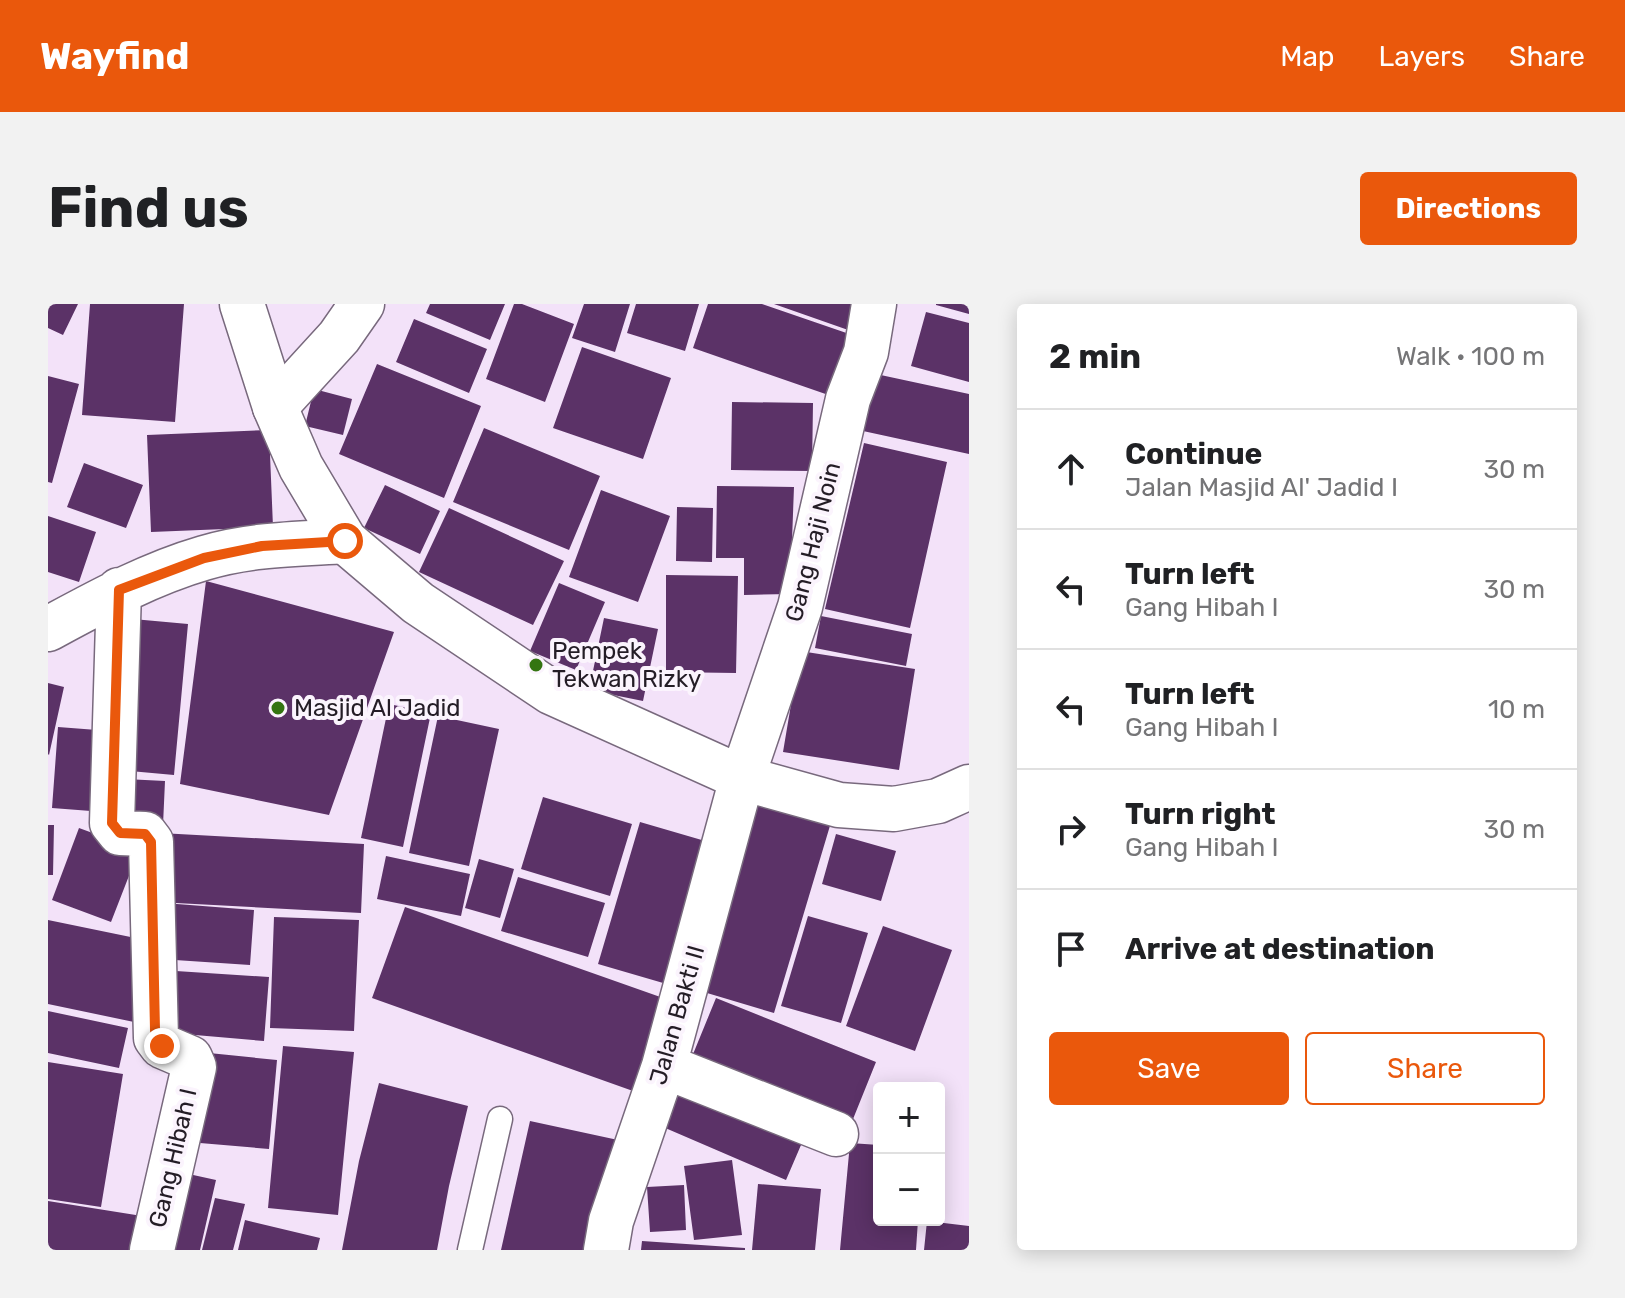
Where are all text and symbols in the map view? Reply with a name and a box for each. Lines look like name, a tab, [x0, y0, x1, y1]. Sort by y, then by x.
text: Wayfind	[40, 33, 189, 79]
text: Map	[1280, 40, 1335, 73]
text: Layers	[1379, 40, 1465, 73]
text: Share	[1509, 40, 1585, 73]
button: Directions	[1360, 172, 1577, 245]
text: Find us	[48, 175, 249, 241]
text: 2 min	[1049, 336, 1141, 377]
text: Walk · 100 m	[1396, 341, 1545, 372]
text: Continue	[1125, 436, 1262, 472]
icon: ahead	[1049, 447, 1093, 491]
text: 30 m	[1483, 454, 1545, 485]
street label: Gang Haji Noin	[780, 459, 846, 625]
text: Jalan Masjid Al' Jadid I	[1125, 472, 1398, 503]
route start	[327, 523, 363, 559]
text: Turn left	[1125, 556, 1255, 592]
icon: left	[1049, 567, 1093, 611]
text: 30 m	[1483, 574, 1545, 605]
text: Gang Hibah I	[1125, 592, 1279, 623]
place label: Pempek Tekwan Rizky	[552, 637, 701, 693]
marker: Pempek Tekwan Rizky	[527, 656, 545, 674]
text: Turn left	[1125, 676, 1255, 712]
icon: left	[1049, 687, 1093, 731]
place label: Masjid Al Jadid	[294, 694, 461, 722]
text: 10 m	[1488, 694, 1545, 725]
marker: Masjid Al Jadid	[269, 699, 287, 717]
text: Gang Hibah I	[1125, 712, 1279, 743]
text: Turn right	[1125, 796, 1276, 832]
icon: right	[1049, 807, 1093, 851]
text: 30 m	[1483, 814, 1545, 845]
text: Gang Hibah I	[1125, 832, 1279, 863]
icon: arrive	[1049, 927, 1093, 971]
text: Arrive at destination	[1125, 931, 1435, 967]
street label: Jalan Bakti II	[644, 942, 710, 1088]
route end	[144, 1028, 180, 1064]
button: Save	[1049, 1032, 1289, 1105]
button: Share	[1305, 1032, 1545, 1105]
map controls	[873, 1082, 945, 1226]
button: +	[873, 1082, 945, 1154]
street label: Gang Hibah I	[143, 1086, 203, 1230]
button: −	[873, 1154, 945, 1226]

